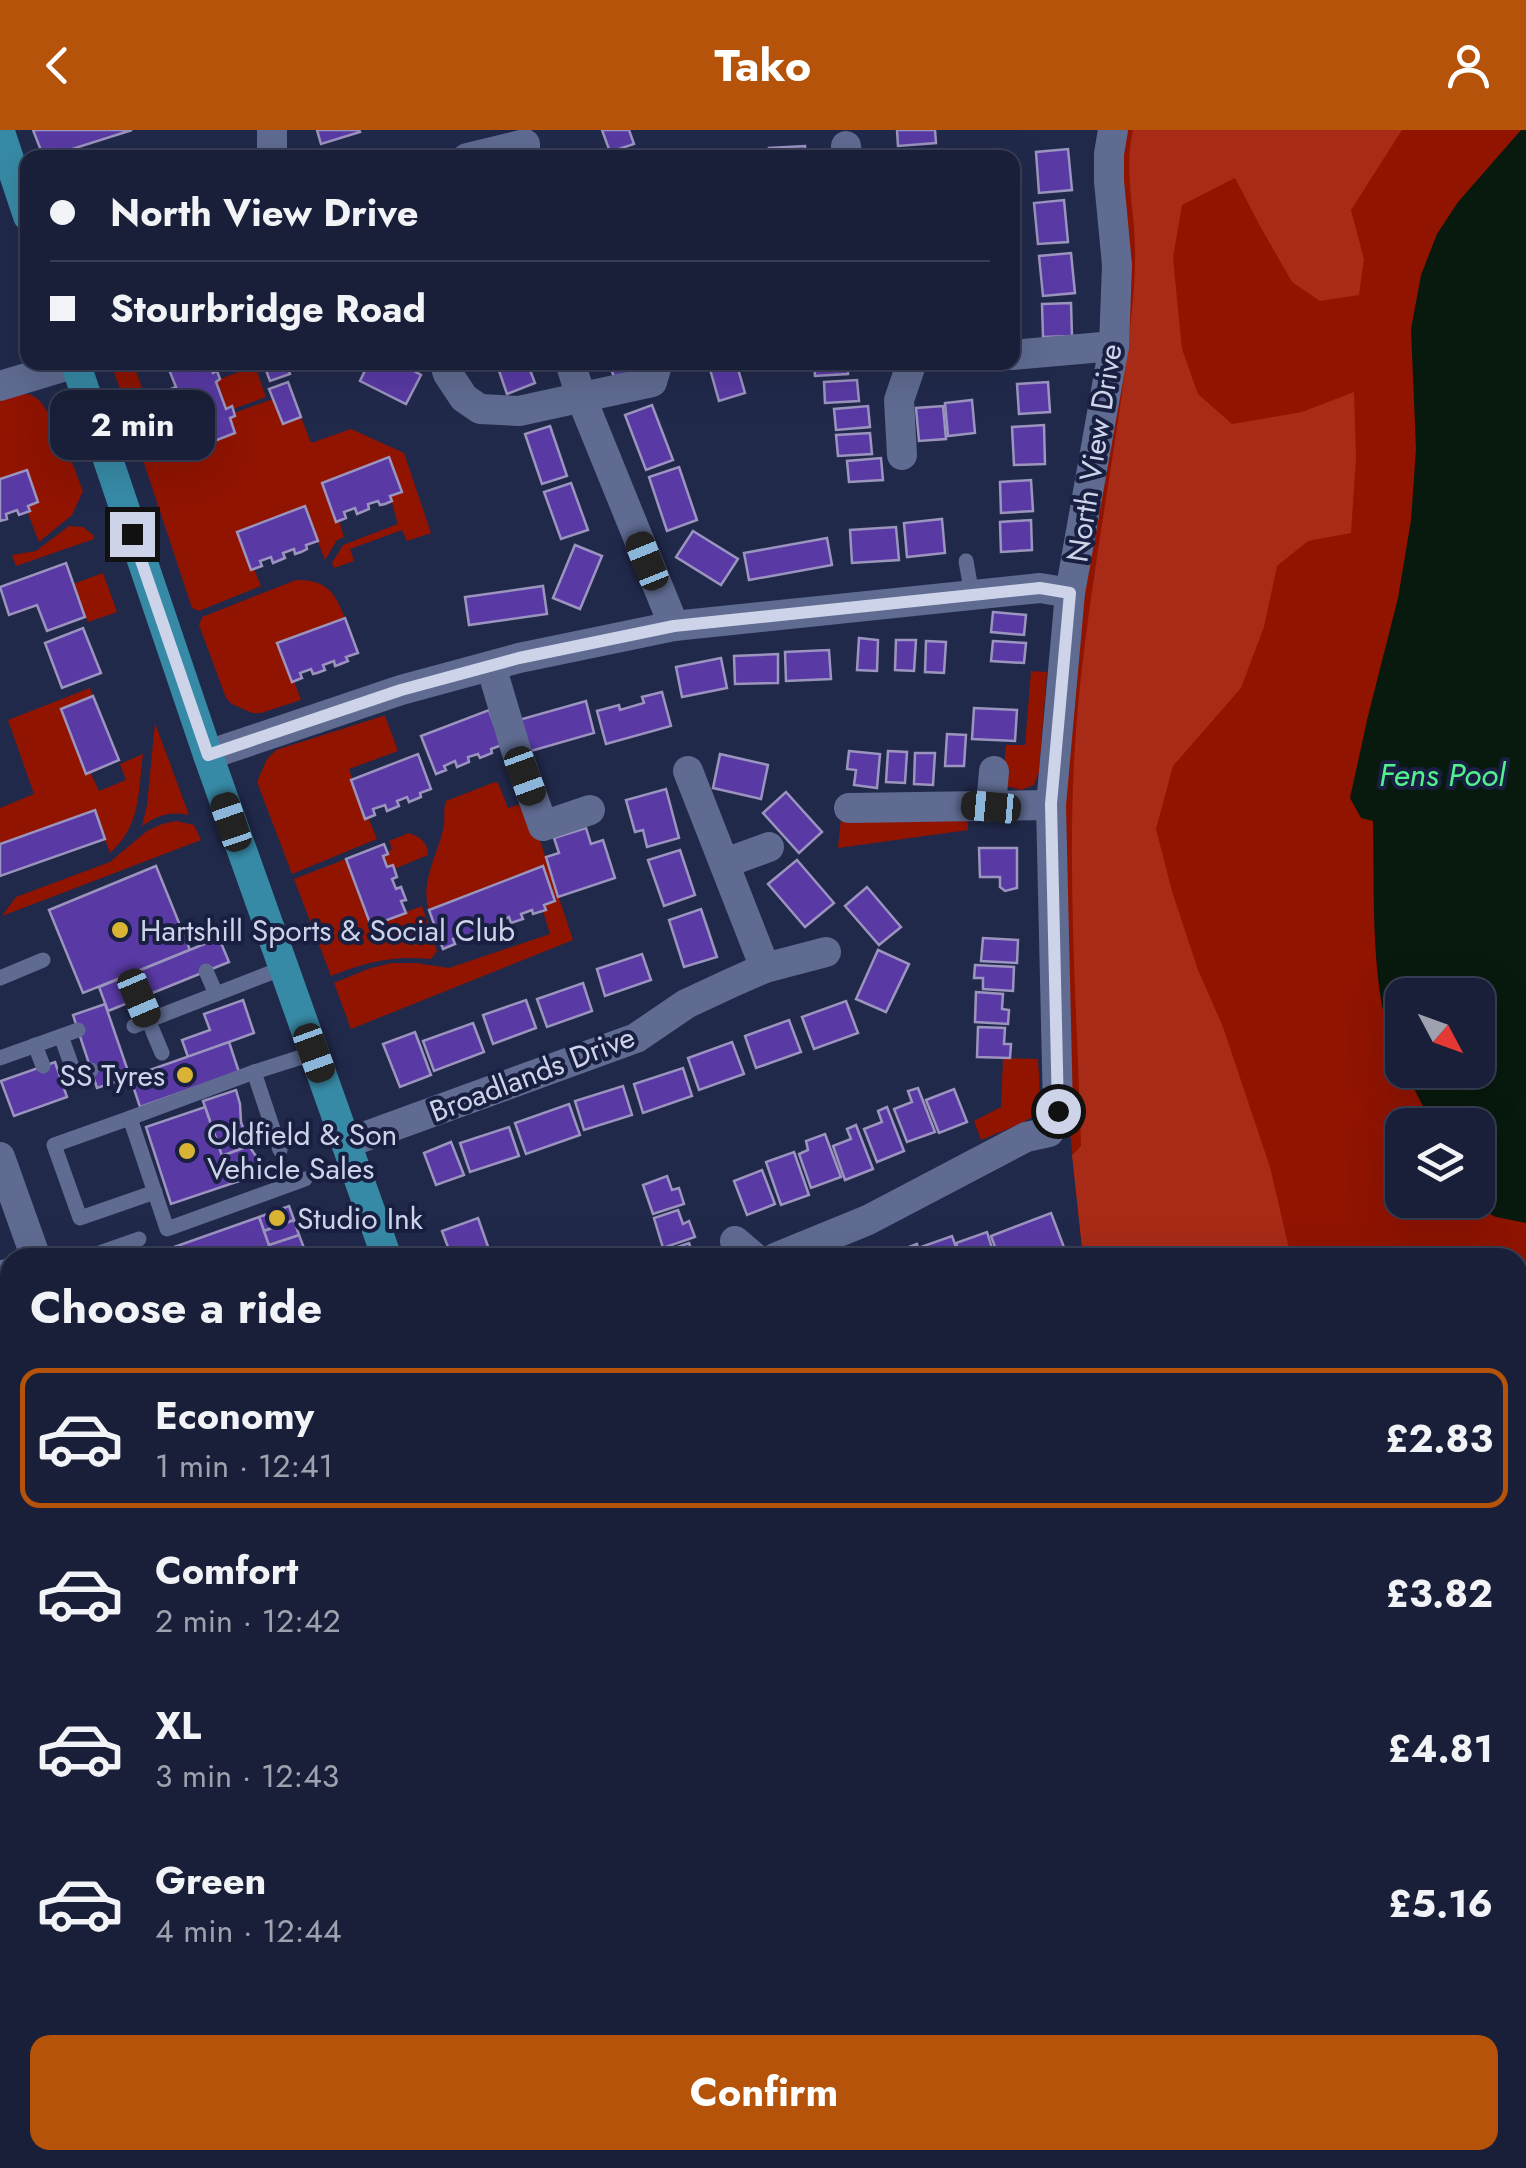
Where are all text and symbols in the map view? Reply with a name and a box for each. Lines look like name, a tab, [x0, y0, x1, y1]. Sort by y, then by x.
text: Tako	[715, 33, 811, 98]
icon: back	[30, 38, 85, 93]
icon: person	[1441, 38, 1496, 93]
text: North View Drive	[110, 185, 418, 240]
text: Stourbridge Road	[110, 281, 426, 336]
street label: North View Drive	[1056, 341, 1132, 565]
callout: 2 min	[49, 389, 214, 459]
text: 2 min	[90, 402, 175, 448]
route end	[110, 512, 155, 557]
car	[622, 528, 672, 594]
car	[501, 743, 549, 809]
water label: Fens Pool	[1379, 752, 1507, 798]
car	[207, 789, 255, 855]
car	[960, 789, 1022, 825]
place label: Hartshill Sports & Social Club	[140, 909, 515, 952]
marker: Hartshill Sports & Social Club	[109, 919, 131, 941]
car	[113, 965, 165, 1031]
north arrow	[1385, 978, 1495, 1088]
map controls	[1385, 978, 1495, 1218]
street label: Broadlands Drive	[423, 1015, 641, 1133]
car	[290, 1020, 338, 1086]
place label: SS Tyres	[59, 1054, 165, 1097]
marker: SS Tyres	[174, 1064, 196, 1086]
route start	[1036, 1089, 1081, 1134]
button: layers	[1385, 1108, 1495, 1218]
place label: Oldfield & Son Vehicle Sales	[207, 1113, 397, 1190]
marker: Oldfield & Son Vehicle Sales	[176, 1140, 198, 1162]
place label: Studio Ink	[297, 1197, 424, 1240]
marker: Studio Ink	[266, 1207, 288, 1229]
text: Choose a ride	[30, 1275, 322, 1340]
text: Economy	[155, 1388, 314, 1443]
icon: car	[35, 1393, 125, 1483]
text: £2.83	[1385, 1411, 1493, 1466]
text: 1 min · 12:41	[155, 1443, 333, 1489]
text: Comfort	[155, 1543, 298, 1598]
icon: car	[35, 1548, 125, 1638]
text: £3.82	[1386, 1566, 1493, 1621]
text: 2 min · 12:42	[155, 1598, 341, 1644]
text: XL	[155, 1698, 201, 1753]
icon: car	[35, 1703, 125, 1793]
text: £4.81	[1388, 1721, 1493, 1776]
text: 3 min · 12:43	[155, 1753, 339, 1799]
text: Green	[155, 1853, 266, 1908]
icon: car	[35, 1858, 125, 1948]
text: £5.16	[1388, 1876, 1493, 1931]
text: 4 min · 12:44	[155, 1908, 342, 1954]
button: Confirm	[30, 2035, 1498, 2150]

